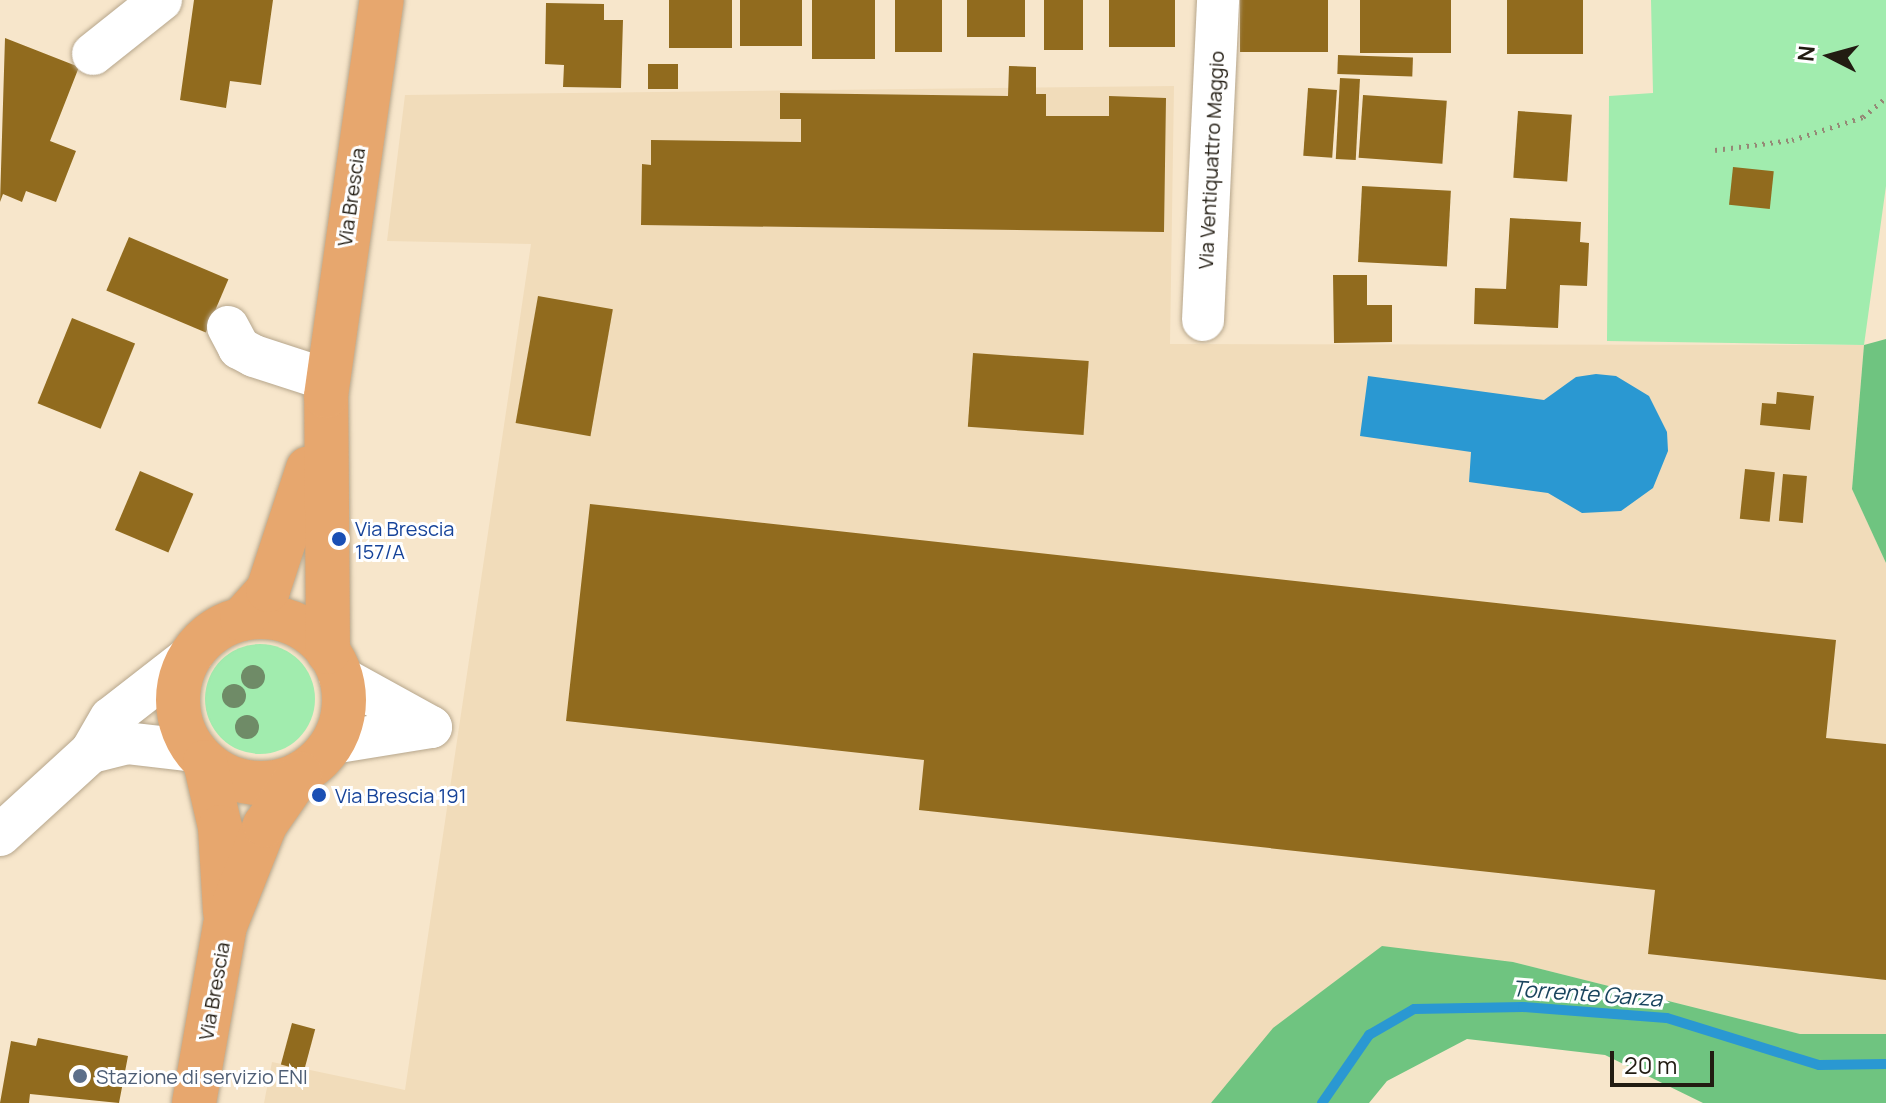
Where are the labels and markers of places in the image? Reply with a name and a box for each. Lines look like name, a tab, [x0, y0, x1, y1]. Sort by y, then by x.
place label: Via Brescia 157/A	[355, 516, 454, 563]
marker: Via Brescia 157/A	[330, 530, 348, 548]
place label: Via Brescia 191	[335, 783, 466, 807]
marker: Via Brescia 191	[310, 786, 328, 804]
place label: Stazione di servizio ENI	[96, 1064, 308, 1088]
marker: Stazione di servizio ENI	[71, 1067, 89, 1085]

